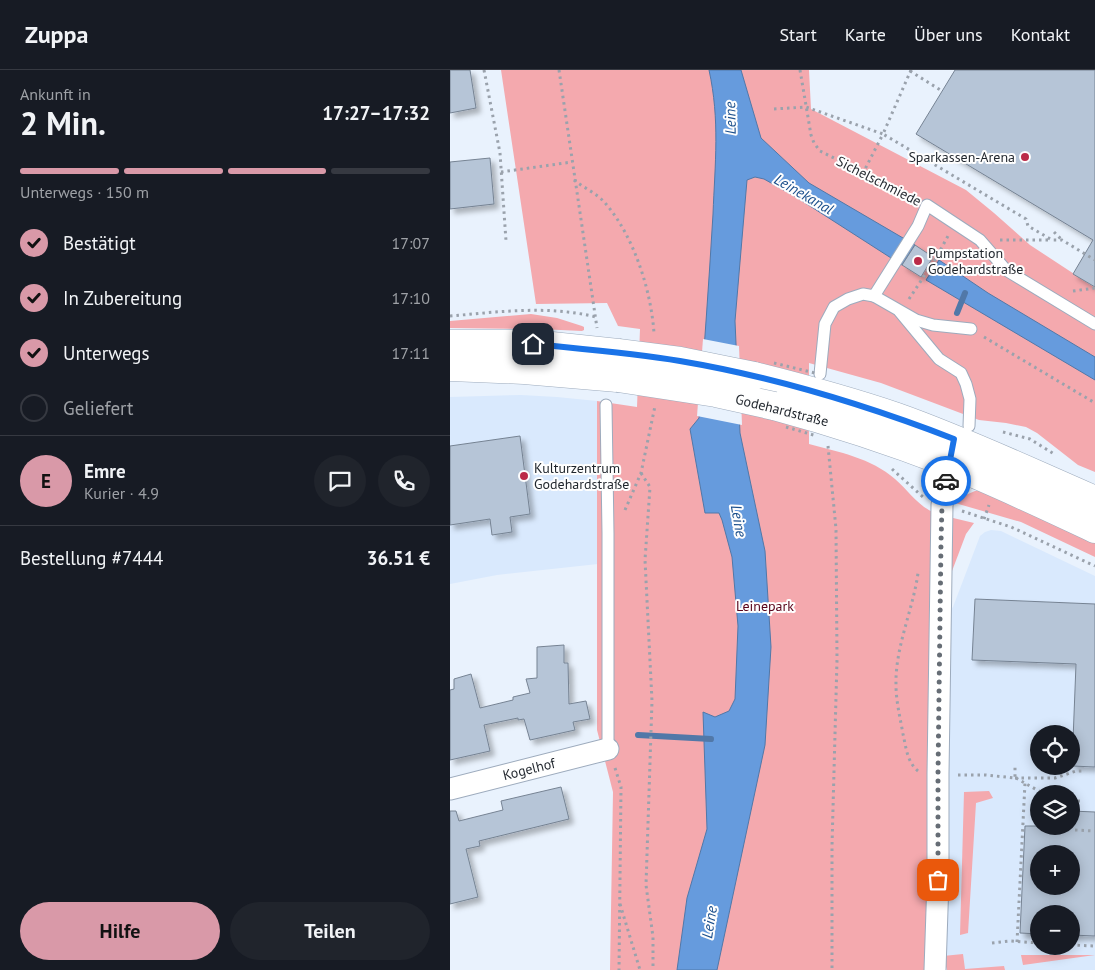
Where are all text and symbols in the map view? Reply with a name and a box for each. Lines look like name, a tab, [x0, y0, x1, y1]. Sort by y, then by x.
text: Zuppa	[25, 19, 88, 50]
text: Start	[779, 23, 817, 46]
text: Karte	[845, 23, 886, 46]
text: Über uns	[914, 23, 983, 46]
text: Kontakt	[1011, 23, 1070, 46]
text: Ankunft in	[20, 84, 91, 104]
text: 17:27–17:32	[322, 101, 430, 125]
text: 2 Min.	[20, 102, 106, 144]
water label: Leine	[720, 102, 740, 134]
place label: Sparkassen-Arena	[908, 148, 1015, 166]
marker: Sparkassen-Arena	[1019, 151, 1031, 163]
street label: Sichelschmiede	[833, 152, 925, 210]
water label: Leinekanal	[771, 169, 837, 219]
text: Unterwegs · 150 m	[20, 182, 149, 202]
icon: check	[20, 229, 48, 257]
text: Bestätigt	[63, 231, 136, 255]
text: 17:07	[392, 233, 430, 253]
place label: Pumpstation Godehardstraße	[928, 244, 1023, 278]
marker: Pumpstation Godehardstraße	[912, 255, 924, 267]
icon: check	[20, 284, 48, 312]
text: In Zubereitung	[63, 286, 182, 310]
text: 17:10	[392, 288, 430, 308]
pin	[512, 323, 554, 365]
icon: home	[519, 330, 547, 358]
icon: check	[20, 339, 48, 367]
text: Unterwegs	[63, 341, 150, 365]
text: 17:11	[392, 343, 430, 363]
street label: Godehardstraße	[734, 390, 830, 430]
text: Geliefert	[63, 396, 134, 420]
button: chat	[314, 455, 366, 507]
button: phone	[378, 455, 430, 507]
courier	[921, 456, 971, 506]
text: Emre	[84, 459, 126, 483]
place label: Kulturzentrum Godehardstraße	[534, 459, 629, 493]
icon: car	[932, 467, 960, 495]
text: E	[41, 469, 51, 493]
marker: Kulturzentrum Godehardstraße	[518, 470, 530, 482]
text: Kurier · 4.9	[84, 483, 159, 503]
water label: Leine	[727, 503, 751, 539]
text: Bestellung #7444	[20, 546, 163, 570]
text: 36.51 €	[367, 546, 430, 570]
park label: Leinepark	[736, 597, 794, 615]
map controls	[1030, 725, 1080, 955]
button: locate	[1030, 725, 1080, 775]
street label: Kogelhof	[501, 754, 558, 784]
button: layers	[1030, 785, 1080, 835]
button: +	[1030, 845, 1080, 895]
pin	[917, 859, 959, 901]
icon: bag	[924, 866, 952, 894]
button: Hilfe	[20, 902, 220, 960]
button: Teilen	[230, 902, 430, 960]
water label: Leine	[697, 904, 721, 940]
button: −	[1030, 905, 1080, 955]

